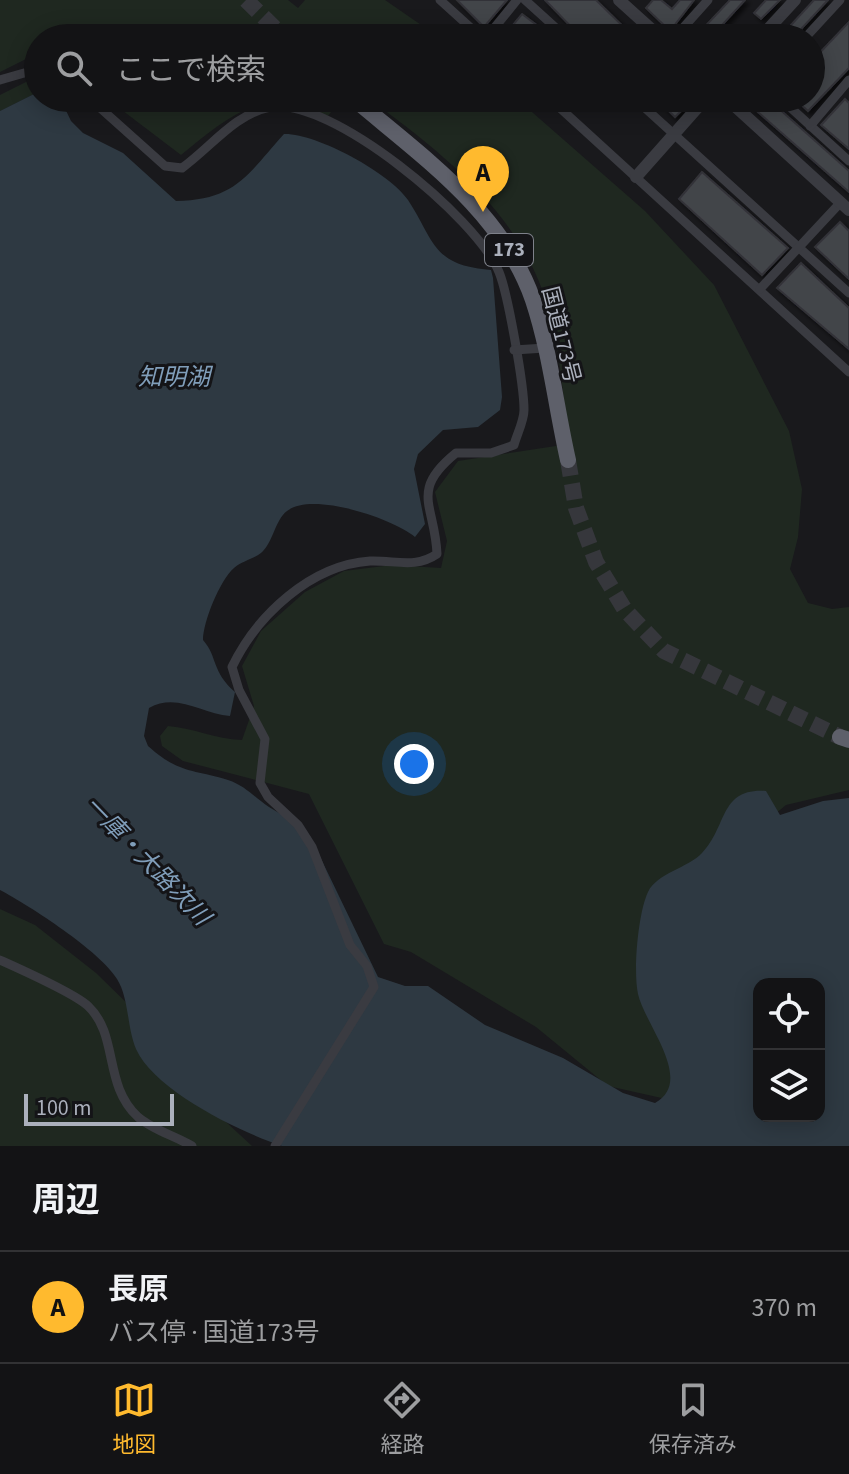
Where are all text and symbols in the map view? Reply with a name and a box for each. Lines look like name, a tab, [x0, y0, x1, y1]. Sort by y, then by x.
search box	[24, 24, 825, 112]
icon: search	[52, 46, 96, 90]
text: ここで検索	[116, 49, 266, 92]
pin: A	[457, 146, 509, 212]
road number: 173	[485, 234, 533, 266]
street label: 国道173号	[534, 283, 588, 387]
water label: 知明湖	[138, 360, 214, 395]
your location	[394, 744, 434, 784]
water label: 一庫・大路次川	[76, 788, 220, 936]
map controls	[753, 978, 825, 1122]
button: locate	[753, 978, 825, 1050]
button: layers	[753, 1050, 825, 1122]
scale bar	[24, 1090, 174, 1126]
text: 100 m	[36, 1092, 91, 1124]
text: 周辺	[32, 1176, 100, 1225]
text: 長原	[108, 1268, 168, 1311]
text: A	[51, 1289, 65, 1326]
text: 370 m	[751, 1289, 817, 1326]
text: バス停 · 国道173号	[108, 1314, 320, 1351]
tab: 地図	[112, 1378, 156, 1461]
tab: 経路	[380, 1378, 425, 1461]
tab: 保存済み	[649, 1378, 737, 1461]

